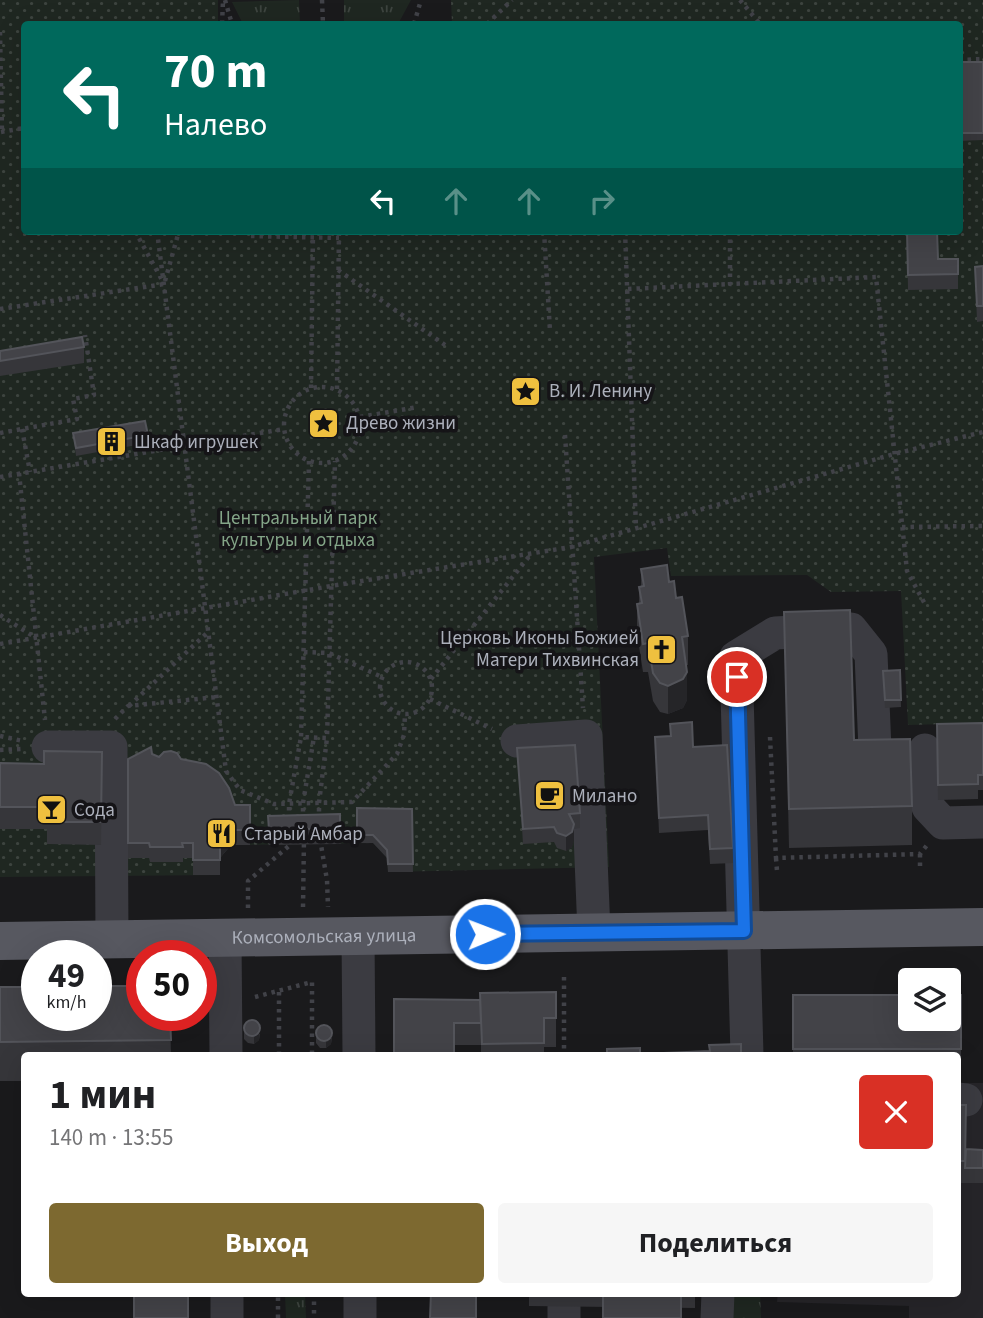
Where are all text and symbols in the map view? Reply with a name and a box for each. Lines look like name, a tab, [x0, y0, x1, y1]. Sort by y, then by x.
text: 70 m	[164, 37, 268, 107]
icon: left	[49, 49, 140, 140]
text: Налево	[164, 102, 267, 148]
icon: left	[364, 182, 402, 220]
icon: ahead	[437, 182, 475, 220]
icon: ahead	[510, 182, 548, 220]
icon: right	[583, 182, 621, 220]
place icon: В. И. Ленину	[509, 374, 543, 408]
place label: В. И. Ленину	[549, 378, 652, 405]
place icon: Древо жизни	[306, 406, 340, 440]
place label: Древо жизни	[346, 410, 456, 437]
building icon: Шкаф игрушек	[94, 425, 128, 459]
place label: Шкаф игрушек	[134, 429, 259, 456]
park label: Центральный парк культуры и отдыха	[219, 505, 378, 554]
place label: Церковь Иконы Божией Матери Тихвинская	[440, 625, 639, 674]
church icon: Церковь Иконы Божией Матери Тихвинская	[645, 632, 679, 666]
pin	[707, 647, 767, 707]
icon: arrive	[718, 658, 756, 696]
cafe icon: Милано	[532, 779, 566, 813]
place label: Милано	[572, 783, 637, 810]
bar icon: Сода	[34, 793, 68, 827]
place label: Сода	[74, 797, 115, 824]
restaurant icon: Старый Амбар	[204, 817, 238, 851]
place label: Старый Амбар	[244, 821, 363, 848]
position arrow	[448, 897, 522, 971]
street label: Комсомольская улица	[232, 922, 416, 951]
speed limit sign: 50	[126, 940, 217, 1031]
text: 49	[48, 951, 85, 1001]
map controls	[898, 968, 961, 1031]
button: layers	[898, 968, 961, 1031]
text: km/h	[47, 990, 86, 1015]
text: 1 мин	[49, 1065, 156, 1125]
button: close	[859, 1075, 933, 1149]
text: 140 m · 13:55	[49, 1121, 173, 1154]
button: Выход	[49, 1203, 484, 1283]
button: Поделиться	[498, 1203, 933, 1283]

